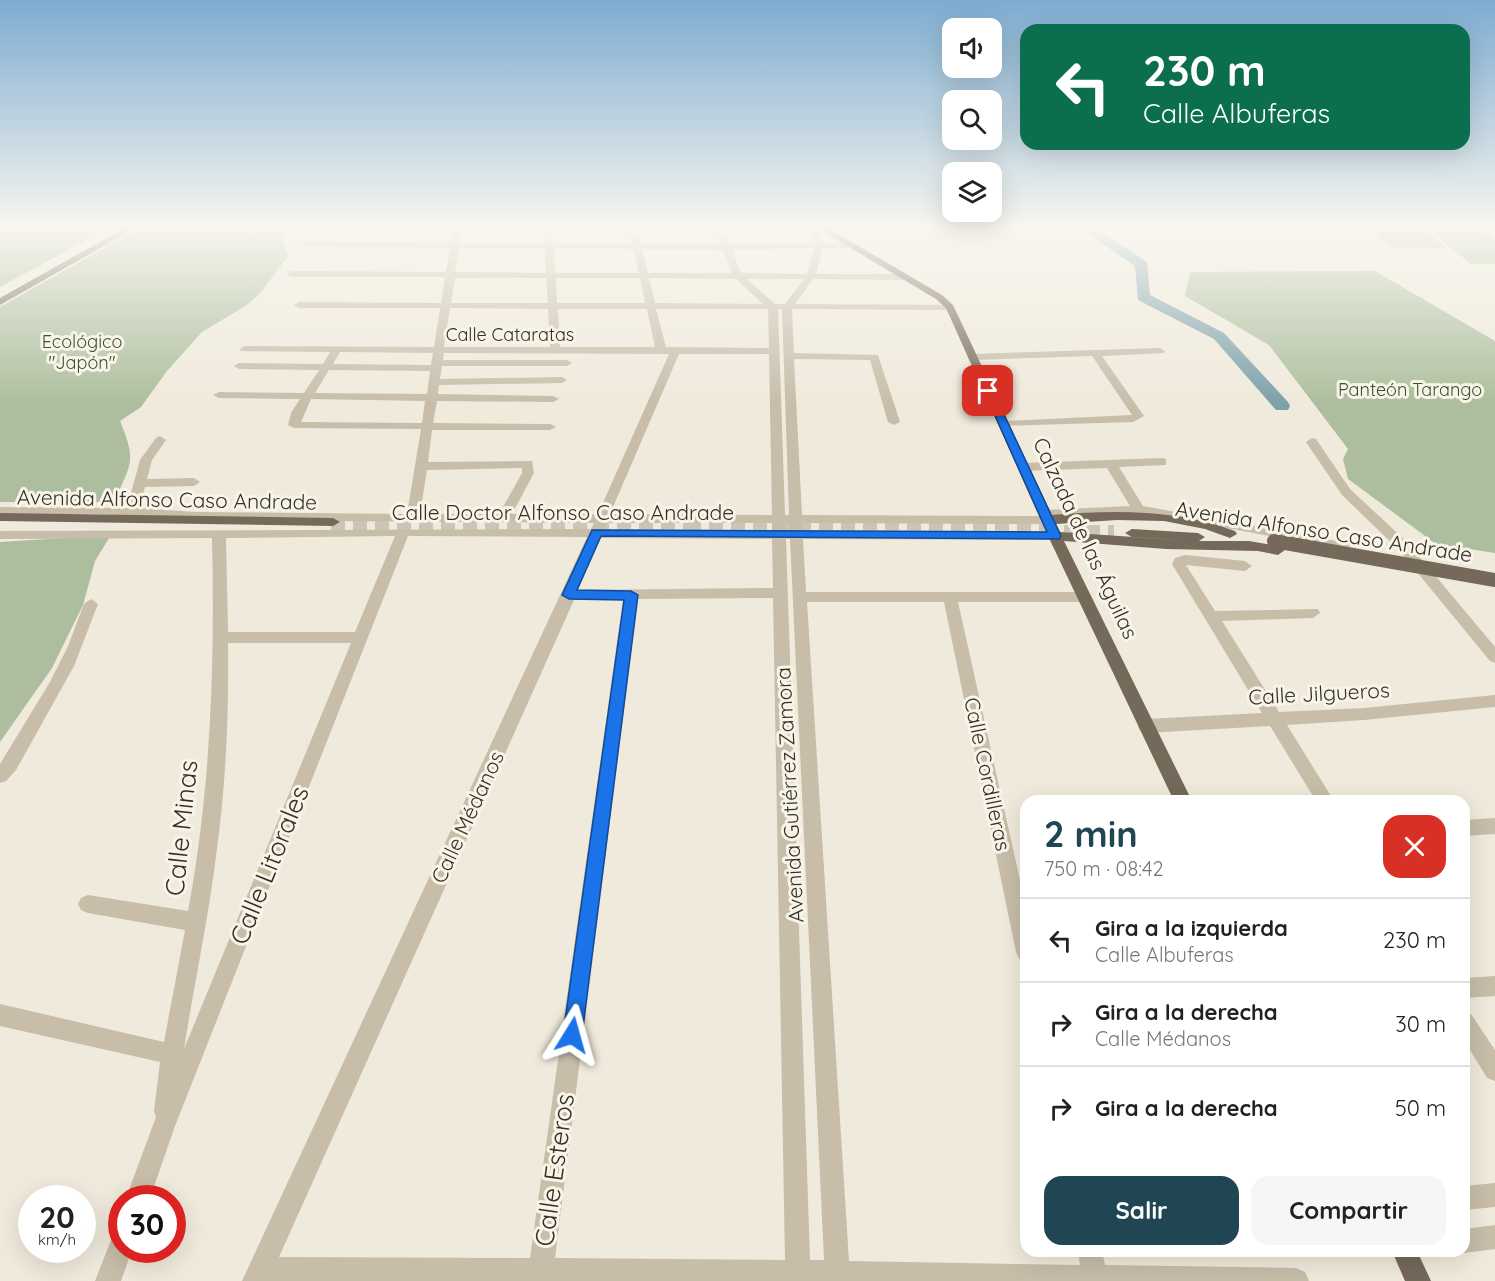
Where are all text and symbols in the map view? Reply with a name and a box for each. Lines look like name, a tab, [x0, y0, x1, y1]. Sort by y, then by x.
map controls	[942, 18, 1002, 222]
button: sound	[942, 18, 1002, 78]
text: 230 m	[1143, 44, 1266, 97]
icon: left	[1044, 48, 1122, 126]
button: search	[942, 90, 1002, 150]
text: Calle Albuferas	[1143, 96, 1330, 130]
button: layers	[942, 162, 1002, 222]
street label: Calle Cataratas	[446, 323, 574, 346]
park label: Ecológico "Japón"	[42, 330, 122, 374]
pin	[962, 365, 1013, 416]
icon: arrive	[971, 374, 1004, 407]
park label: Panteón Tarango	[1338, 378, 1482, 401]
street label: Calzada de las Águilas	[1028, 433, 1144, 643]
street label: Avenida Alfonso Caso Andrade	[17, 483, 317, 515]
street label: Avenida Alfonso Caso Andrade	[1174, 495, 1474, 567]
street label: Calle Doctor Alfonso Caso Andrade	[392, 499, 734, 525]
street label: Avenida Gutiérrez Zamora	[769, 667, 809, 923]
street label: Calle Jilgueros	[1248, 676, 1390, 710]
street label: Calle Cordilleras	[959, 695, 1017, 853]
street label: Calle Médanos	[425, 747, 509, 887]
street label: Calle Minas	[157, 759, 205, 897]
street label: Calle Litorales	[222, 781, 316, 949]
text: 2 min	[1044, 811, 1138, 856]
button: close	[1383, 815, 1446, 878]
text: 750 m · 08:42	[1044, 856, 1164, 881]
text: Gira a la izquierda	[1095, 914, 1288, 942]
icon: left	[1044, 924, 1077, 957]
text: 230 m	[1383, 926, 1446, 954]
text: Calle Albuferas	[1095, 942, 1234, 967]
text: Gira a la derecha	[1095, 998, 1278, 1026]
position arrow	[540, 1003, 604, 1067]
icon: right	[1044, 1008, 1077, 1041]
text: 30 m	[1395, 1010, 1446, 1038]
text: Calle Médanos	[1095, 1026, 1231, 1051]
street label: Calle Esteros	[527, 1091, 581, 1249]
icon: right	[1044, 1092, 1077, 1125]
text: Gira a la derecha	[1095, 1094, 1278, 1122]
text: 50 m	[1395, 1094, 1446, 1122]
button: Salir	[1044, 1176, 1239, 1245]
button: Compartir	[1251, 1176, 1446, 1245]
speed limit sign: 30	[108, 1185, 186, 1263]
text: 20	[39, 1198, 75, 1236]
text: km/h	[38, 1230, 76, 1249]

